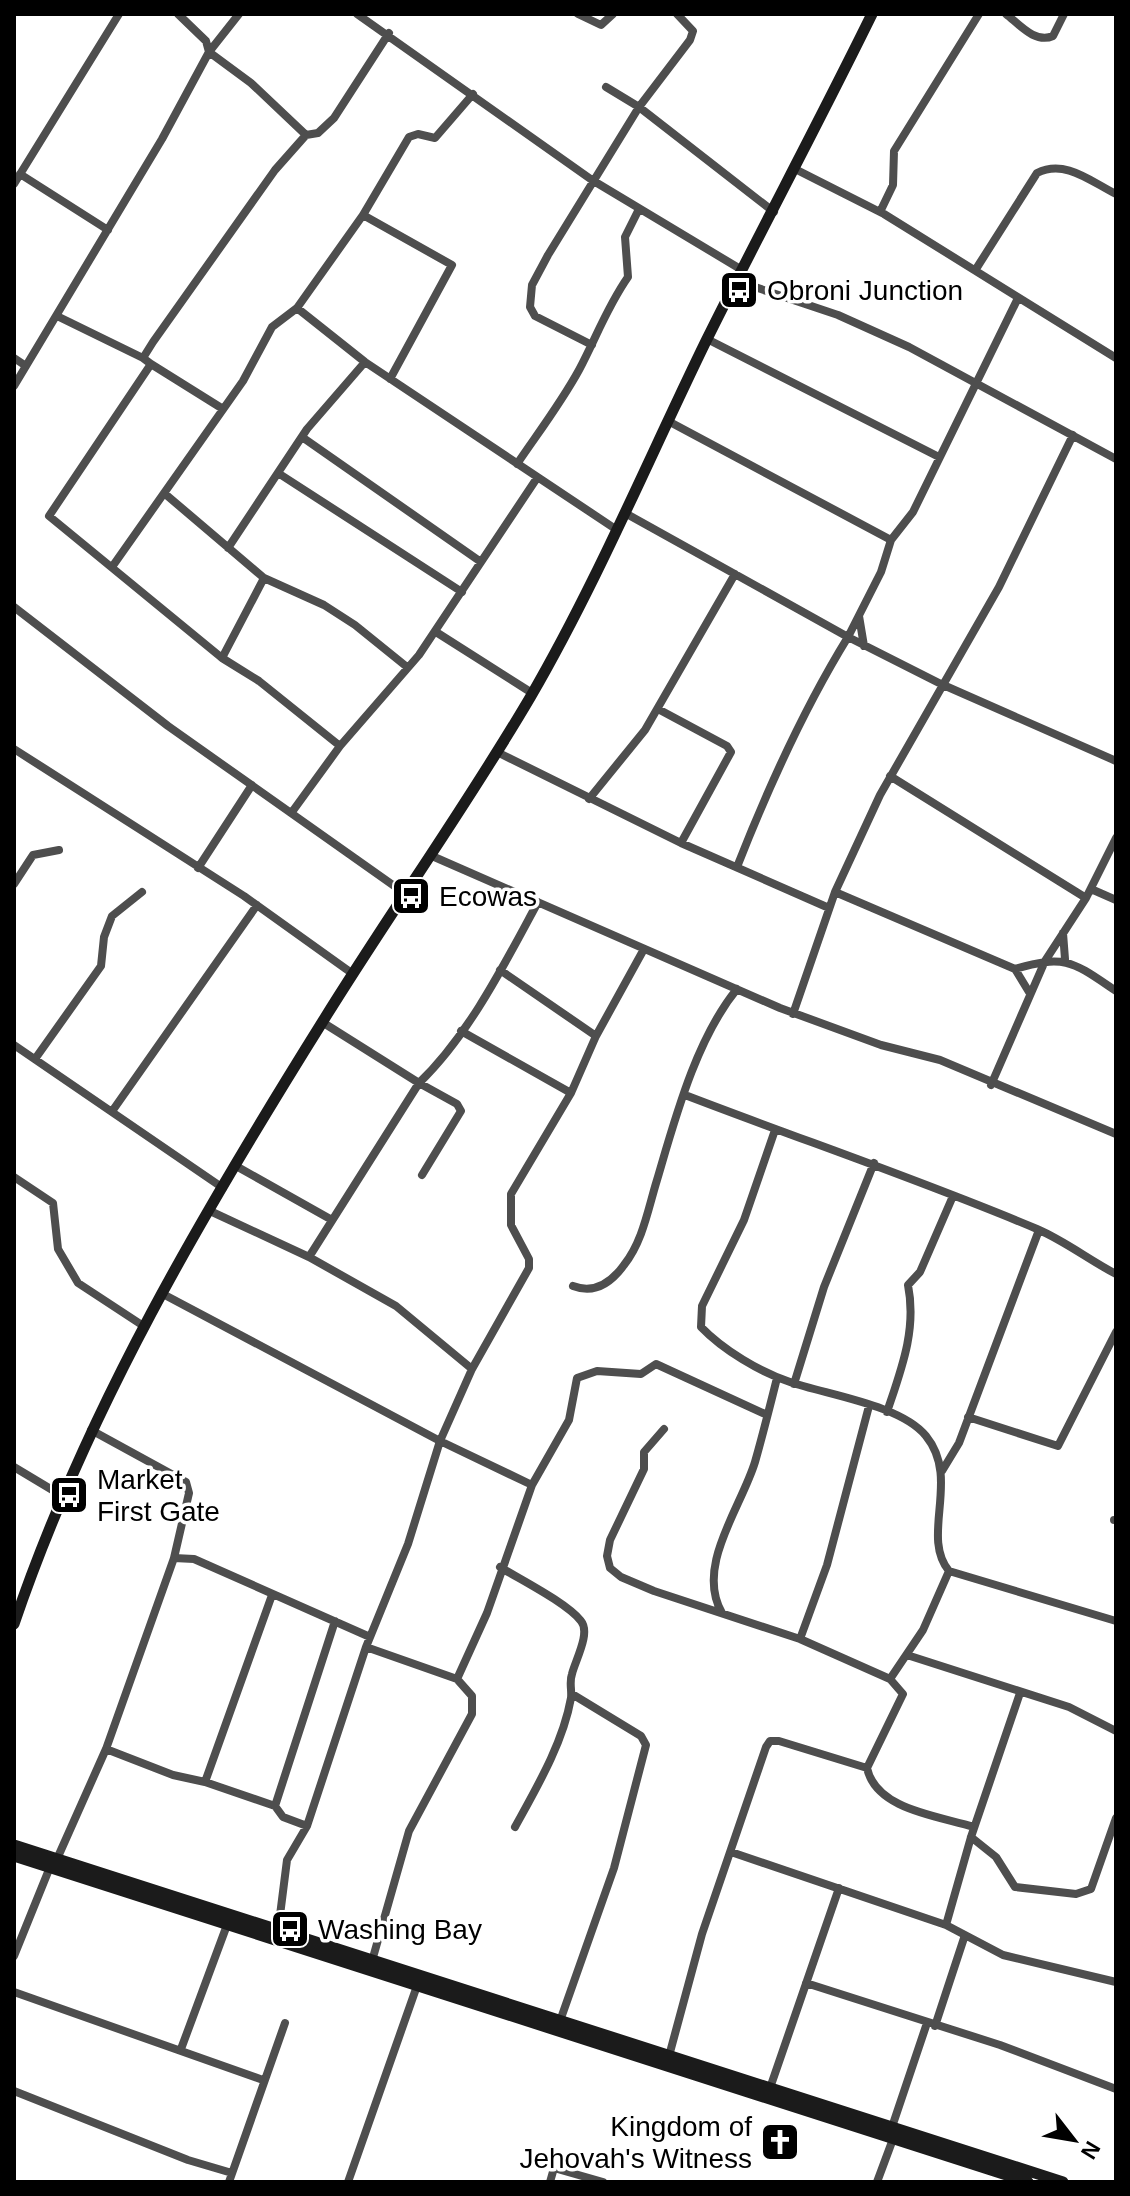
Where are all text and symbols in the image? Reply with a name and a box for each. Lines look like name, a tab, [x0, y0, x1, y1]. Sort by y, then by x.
bus stop icon: Obroni Junction	[718, 269, 760, 311]
place label: Obroni Junction	[767, 275, 963, 306]
bus stop icon: Ecowas	[390, 875, 432, 917]
place label: Ecowas	[439, 881, 537, 912]
place label: Market First Gate	[97, 1464, 220, 1527]
bus stop icon: Market First Gate	[48, 1474, 90, 1516]
bus stop icon: Washing Bay	[269, 1908, 311, 1950]
place label: Washing Bay	[318, 1914, 482, 1945]
north arrow	[1034, 2100, 1114, 2180]
place label: Kingdom of Jehovah's Witness	[519, 2111, 752, 2174]
church icon: Kingdom of Jehovah's Witness	[759, 2121, 801, 2163]
text: N	[1076, 2137, 1106, 2163]

